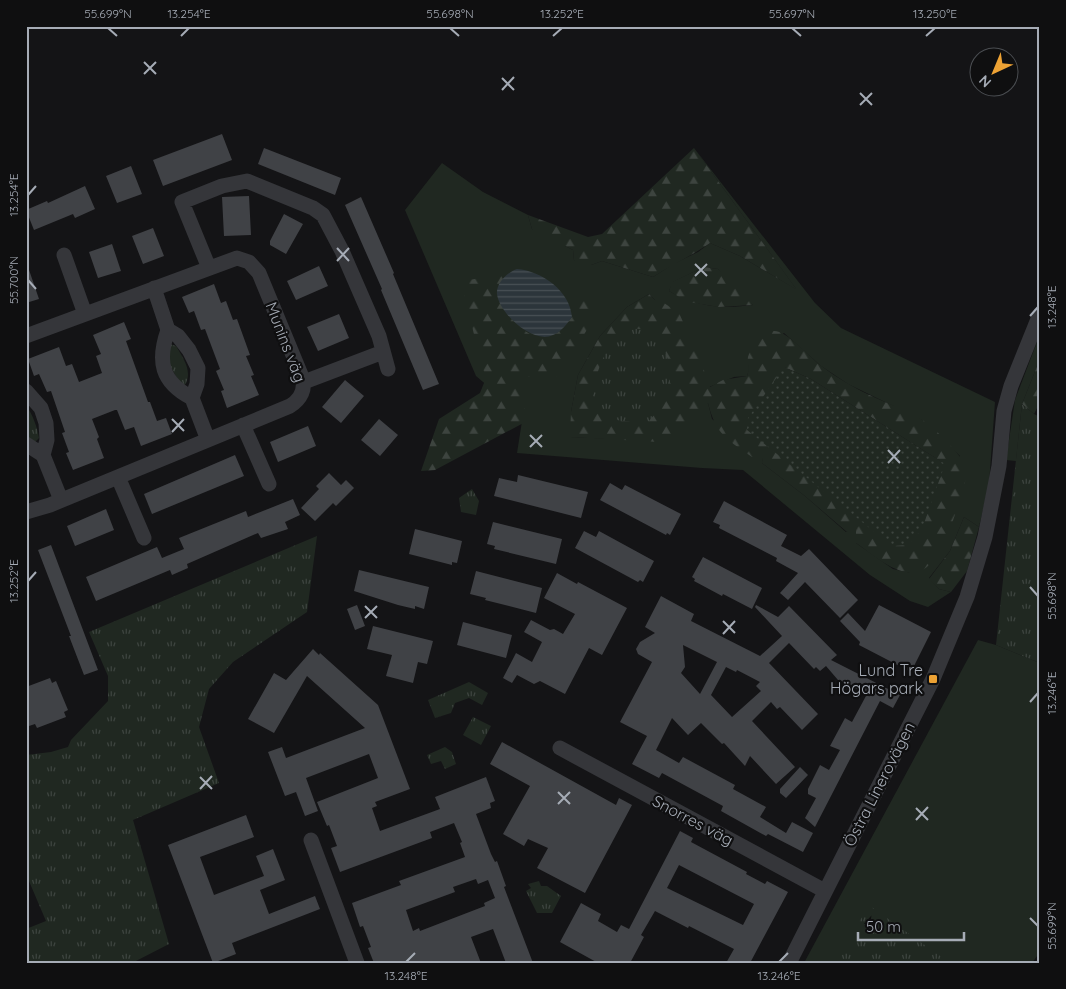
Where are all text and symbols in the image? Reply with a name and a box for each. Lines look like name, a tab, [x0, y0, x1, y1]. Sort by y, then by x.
text: 55.699°N	[84, 6, 132, 21]
text: 13.254°E	[167, 6, 211, 21]
text: 55.698°N	[426, 6, 474, 21]
text: 13.252°E	[540, 6, 584, 21]
text: 55.697°N	[769, 6, 815, 21]
text: 13.250°E	[913, 6, 957, 21]
north arrow	[968, 48, 1018, 98]
text: N	[975, 71, 995, 91]
text: 13.254°E	[6, 173, 21, 217]
text: 55.700°N	[6, 256, 21, 304]
text: 13.248°E	[1044, 285, 1059, 328]
street label: Munins väg	[262, 299, 310, 385]
text: 13.252°E	[6, 559, 21, 603]
text: 55.698°N	[1044, 572, 1059, 620]
place label: Lund Tre Högars park	[830, 660, 923, 698]
text: 13.246°E	[1044, 671, 1059, 714]
marker: Lund Tre Högars park	[927, 673, 939, 685]
street label: Östra Linerovägen	[839, 718, 919, 850]
street label: Snorres väg	[649, 790, 737, 850]
text: 55.699°N	[1044, 902, 1059, 950]
scale bar	[858, 909, 965, 941]
text: 50 m	[866, 917, 901, 936]
text: 13.248°E	[385, 968, 428, 983]
text: 13.246°E	[758, 968, 801, 983]

